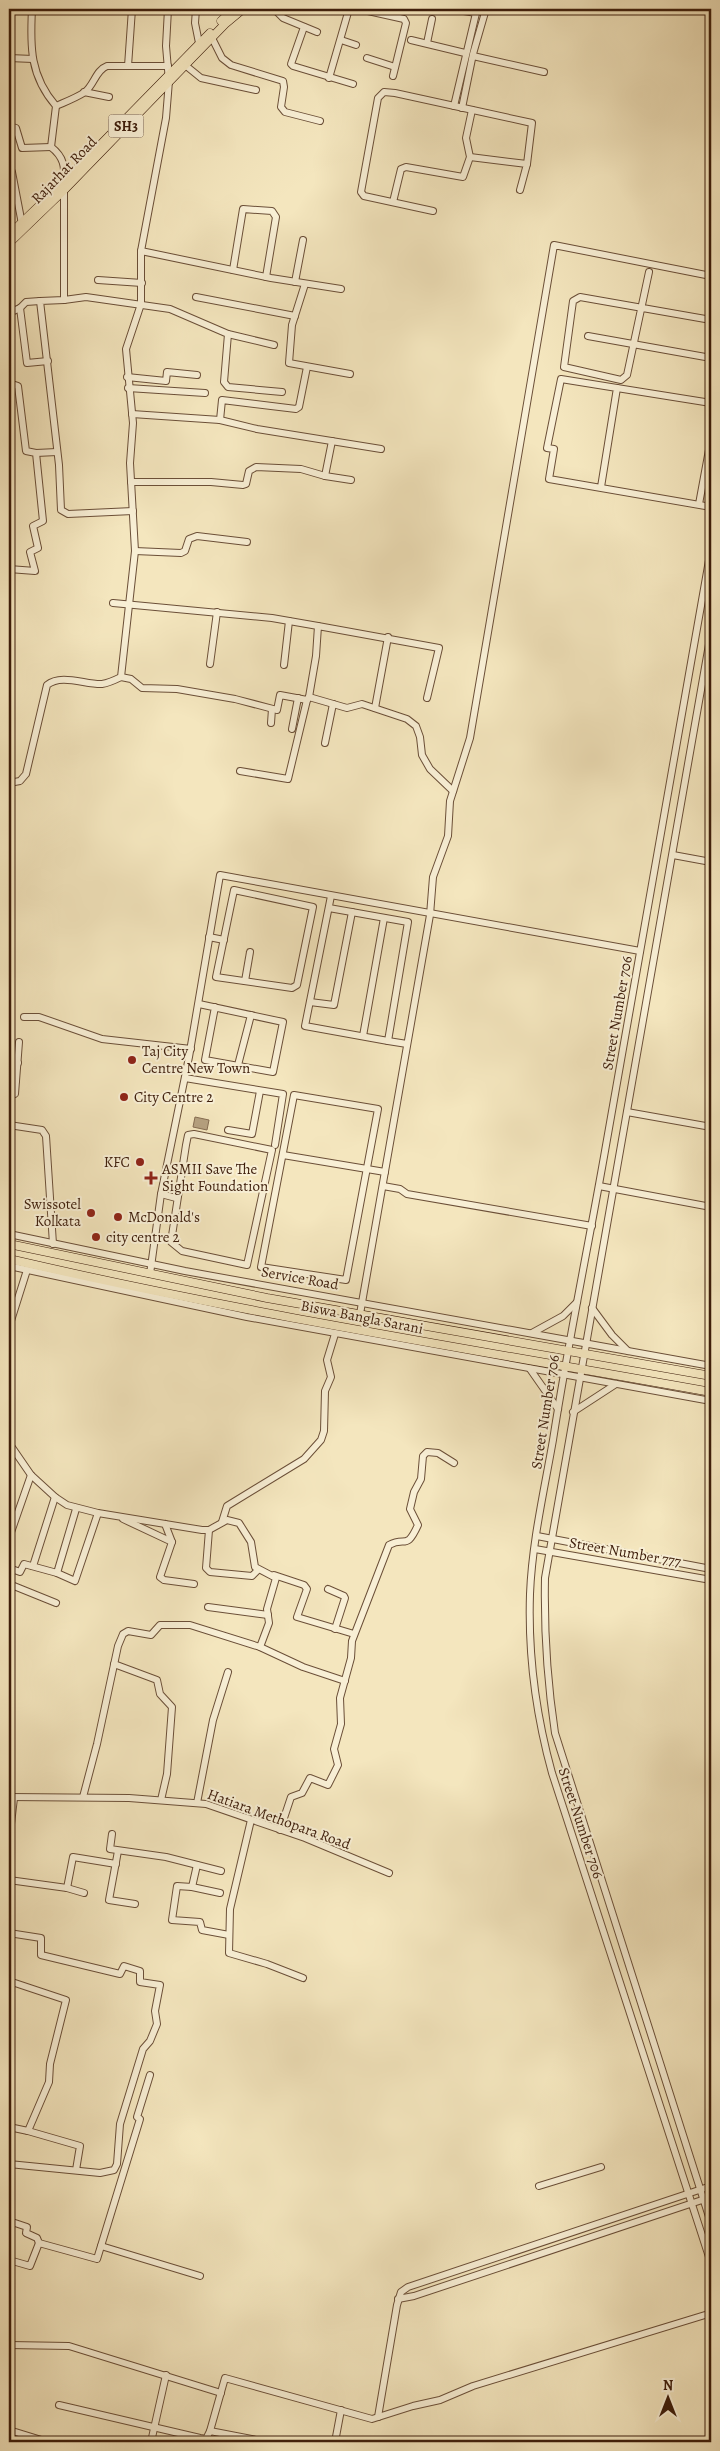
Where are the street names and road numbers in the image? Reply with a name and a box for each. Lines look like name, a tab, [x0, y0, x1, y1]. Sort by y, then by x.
road number: SH3	[108, 114, 144, 138]
street label: Rajarhat Road	[27, 131, 102, 208]
street label: Street Number 706	[597, 954, 637, 1072]
street label: Service Road	[260, 1261, 341, 1295]
street label: Biswa Bangla Sarani	[299, 1295, 425, 1339]
street label: Street Number 706	[526, 1353, 564, 1471]
street label: Street Number 777	[568, 1532, 683, 1572]
street label: Street Number 706	[554, 1765, 608, 1881]
street label: Hatiara Methopara Road	[205, 1784, 354, 1855]

